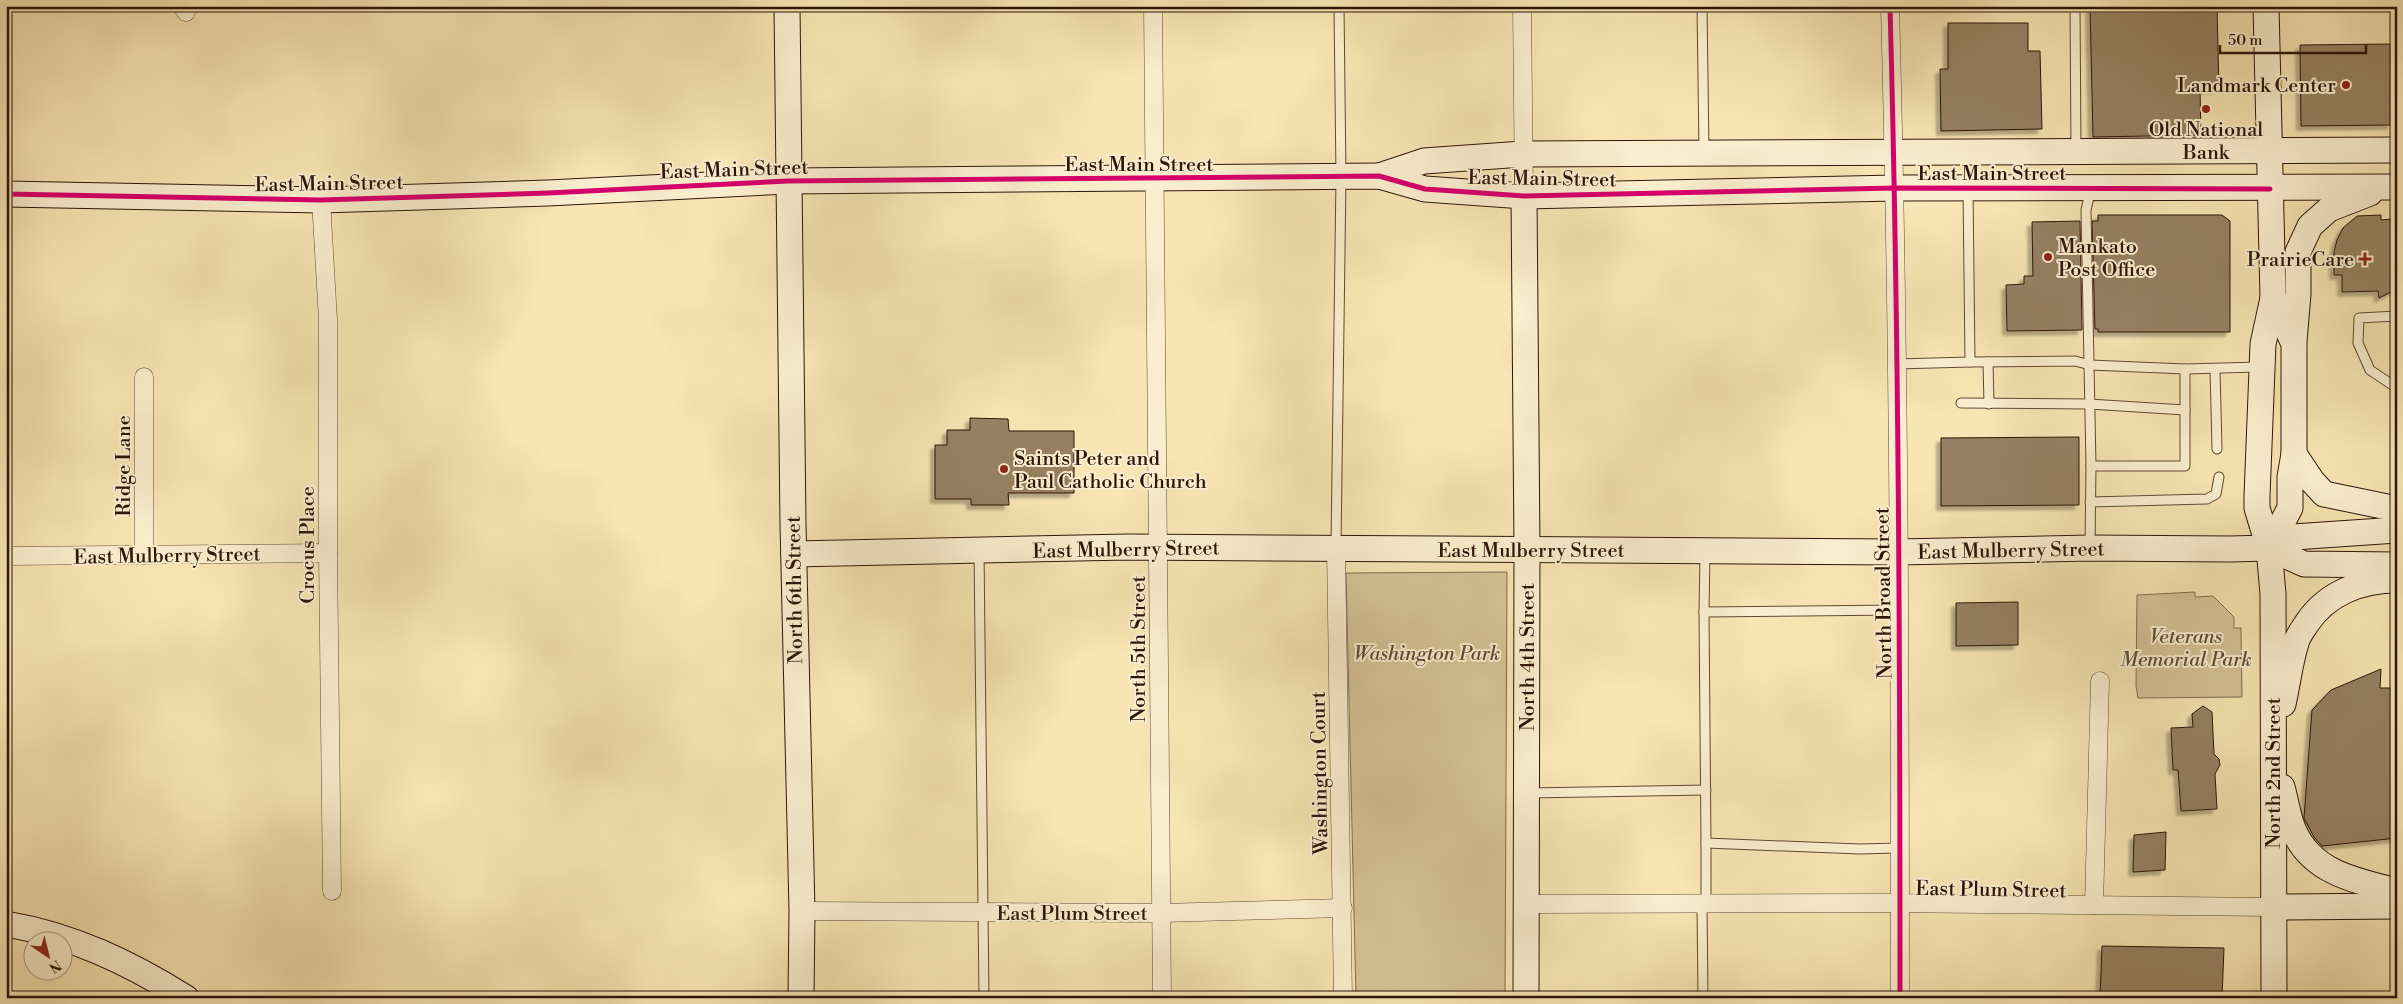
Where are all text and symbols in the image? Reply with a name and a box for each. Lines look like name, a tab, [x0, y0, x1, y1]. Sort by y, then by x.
scale bar	[2220, 22, 2367, 54]
text: 50 m	[2228, 31, 2262, 50]
place label: Landmark Center	[2177, 74, 2336, 99]
marker: Landmark Center	[2340, 79, 2352, 91]
marker: Old National Bank	[2200, 103, 2212, 115]
place label: Old National Bank	[2149, 118, 2263, 166]
street label: East Main Street	[1065, 153, 1213, 178]
street label: East Main Street	[659, 155, 809, 186]
street label: East Main Street	[1918, 162, 2066, 187]
street label: East Main Street	[1467, 166, 1617, 193]
street label: East Main Street	[254, 171, 404, 198]
place label: Mankato Post Office	[2058, 235, 2155, 283]
place label: PrairieCare	[2247, 248, 2354, 273]
marker: Mankato Post Office	[2042, 251, 2054, 263]
marker: PrairieCare	[2358, 252, 2372, 266]
street label: Ridge Lane	[112, 415, 137, 517]
place label: Saints Peter and Paul Catholic Church	[1014, 447, 1207, 495]
marker: Saints Peter and Paul Catholic Church	[998, 463, 1010, 475]
street label: Crocus Place	[296, 486, 321, 604]
street label: North Broad Street	[1871, 507, 1898, 679]
street label: North 6th Street	[782, 516, 809, 664]
street label: East Mulberry Street	[1032, 536, 1220, 565]
street label: East Mulberry Street	[1917, 537, 2105, 566]
street label: East Mulberry Street	[1437, 539, 1625, 564]
street label: East Mulberry Street	[73, 542, 261, 571]
street label: North 5th Street	[1127, 575, 1152, 723]
street label: North 4th Street	[1516, 583, 1541, 731]
park label: Veterans Memorial Park	[2120, 625, 2252, 673]
park label: Washington Park	[1354, 642, 1500, 667]
street label: Washington Court	[1307, 691, 1334, 856]
street label: North 2nd Street	[2262, 697, 2287, 849]
street label: East Plum Street	[1915, 877, 2067, 904]
street label: East Plum Street	[996, 902, 1148, 927]
north arrow	[22, 932, 72, 982]
text: N	[45, 955, 65, 976]

